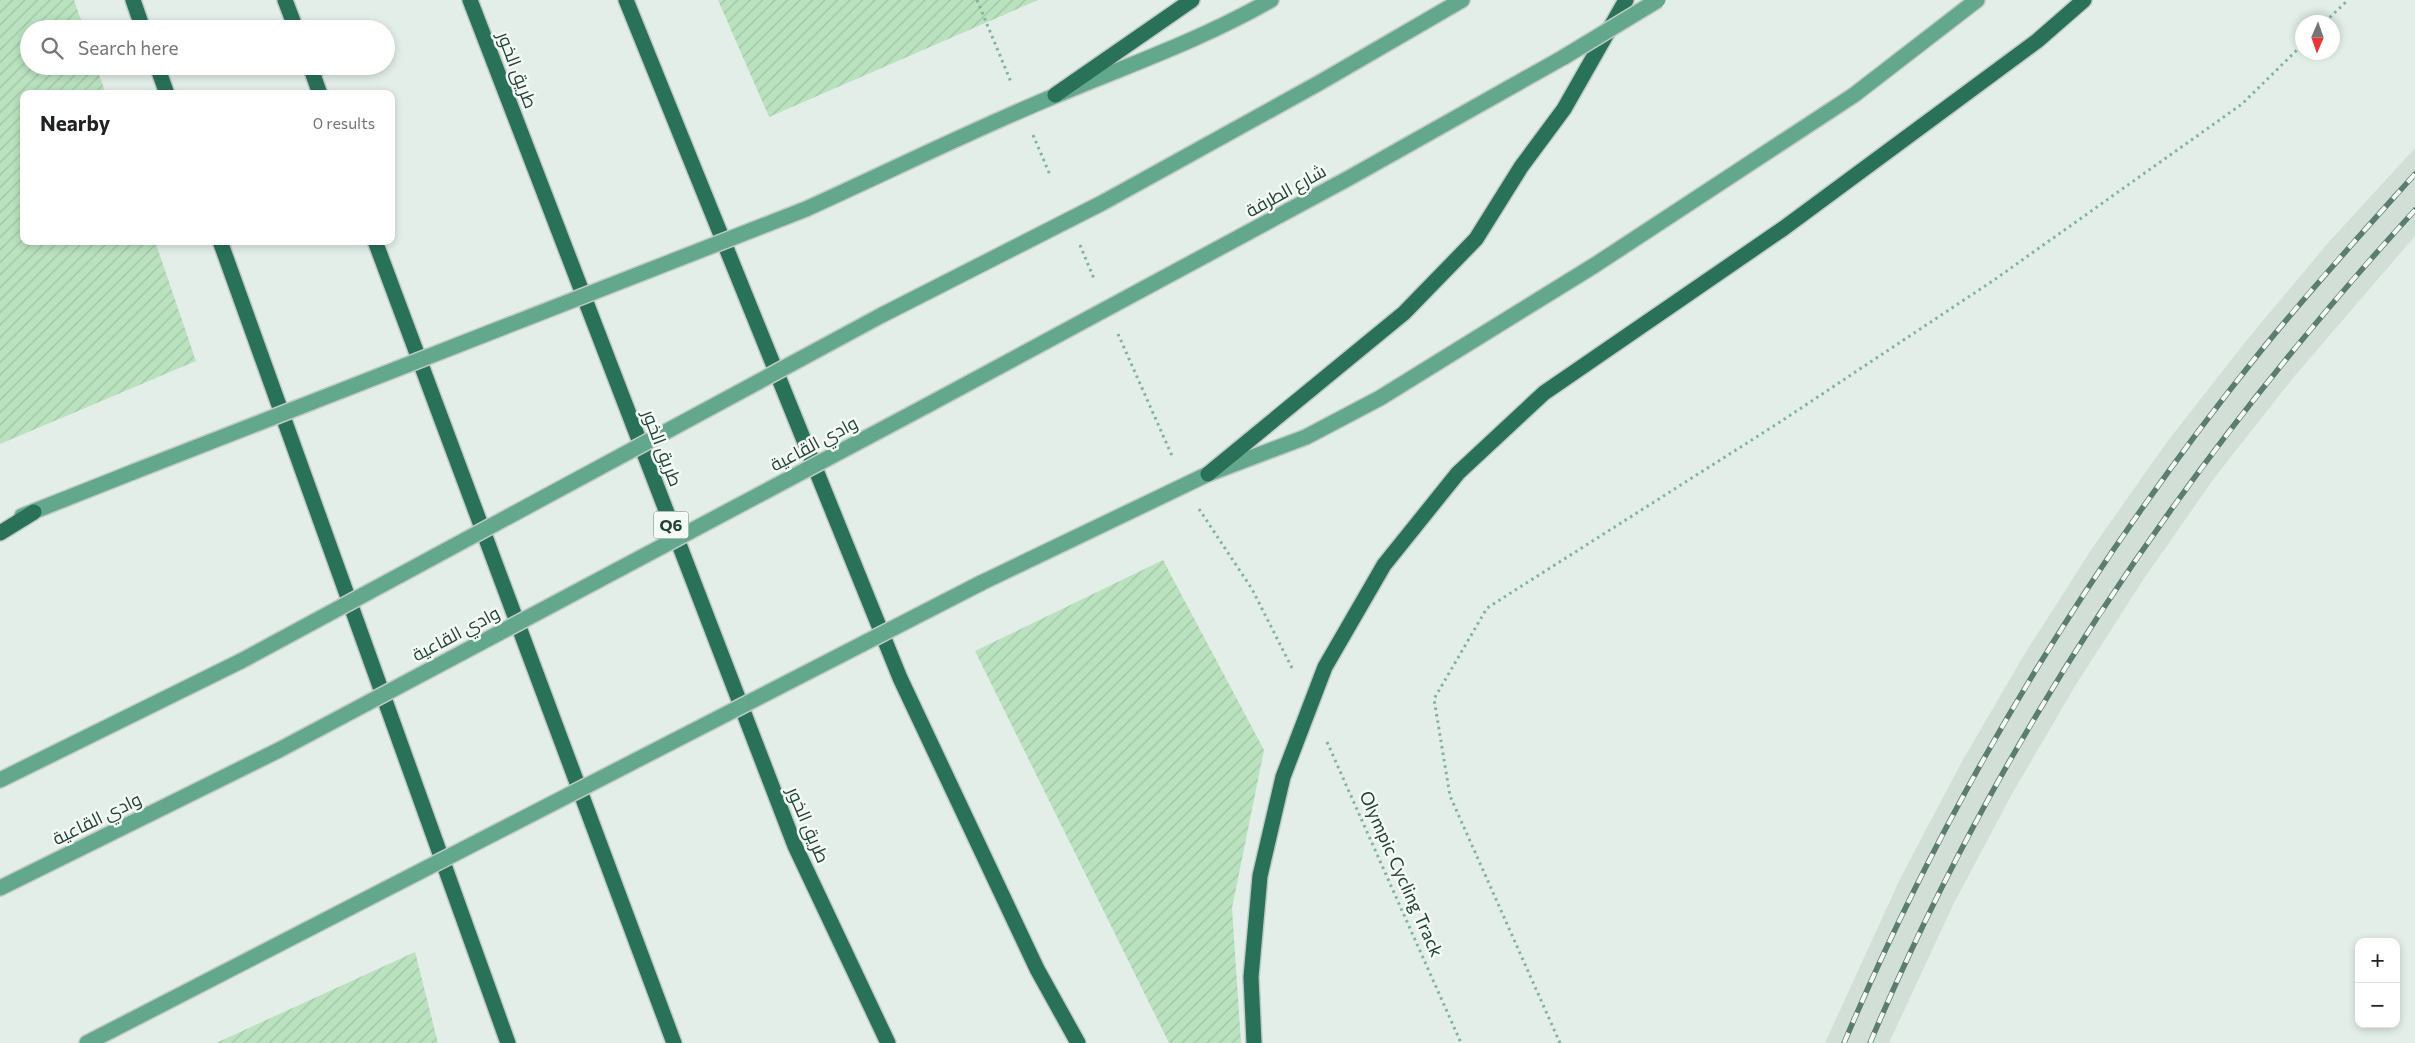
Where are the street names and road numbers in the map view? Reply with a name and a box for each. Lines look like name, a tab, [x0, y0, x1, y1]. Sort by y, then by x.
street label: طريق الخور	[491, 27, 543, 112]
street label: شارع الطرفة	[1242, 159, 1330, 223]
street label: طريق الخور	[636, 405, 688, 490]
street label: وادي القاعية	[766, 411, 863, 479]
road number: Q6	[654, 512, 688, 538]
street label: وادي القاعية	[408, 601, 505, 669]
street label: طريق الخور	[781, 782, 835, 867]
street label: وادي القاعية	[49, 787, 146, 853]
street label: Olympic Cycling Track	[1355, 787, 1449, 960]

